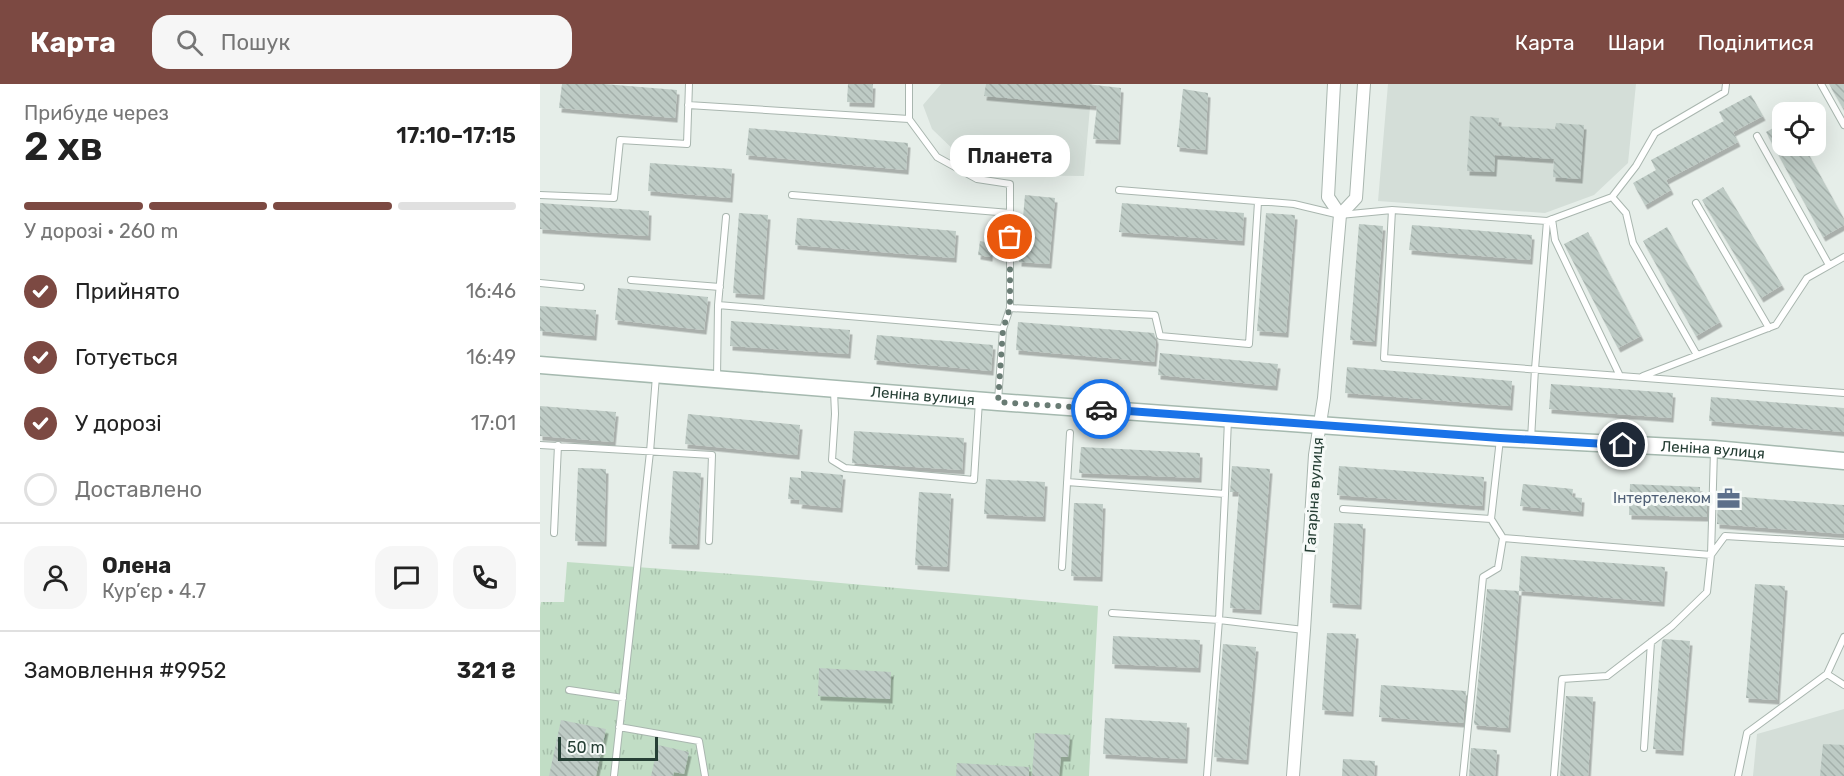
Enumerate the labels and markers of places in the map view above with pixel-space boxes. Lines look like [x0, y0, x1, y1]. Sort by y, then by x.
callout: Планета [950, 135, 1070, 177]
pin [984, 211, 1035, 262]
pin [1597, 419, 1648, 470]
office icon: Інтертелеком [1716, 485, 1742, 511]
place label: Інтертелеком [1613, 489, 1711, 507]

